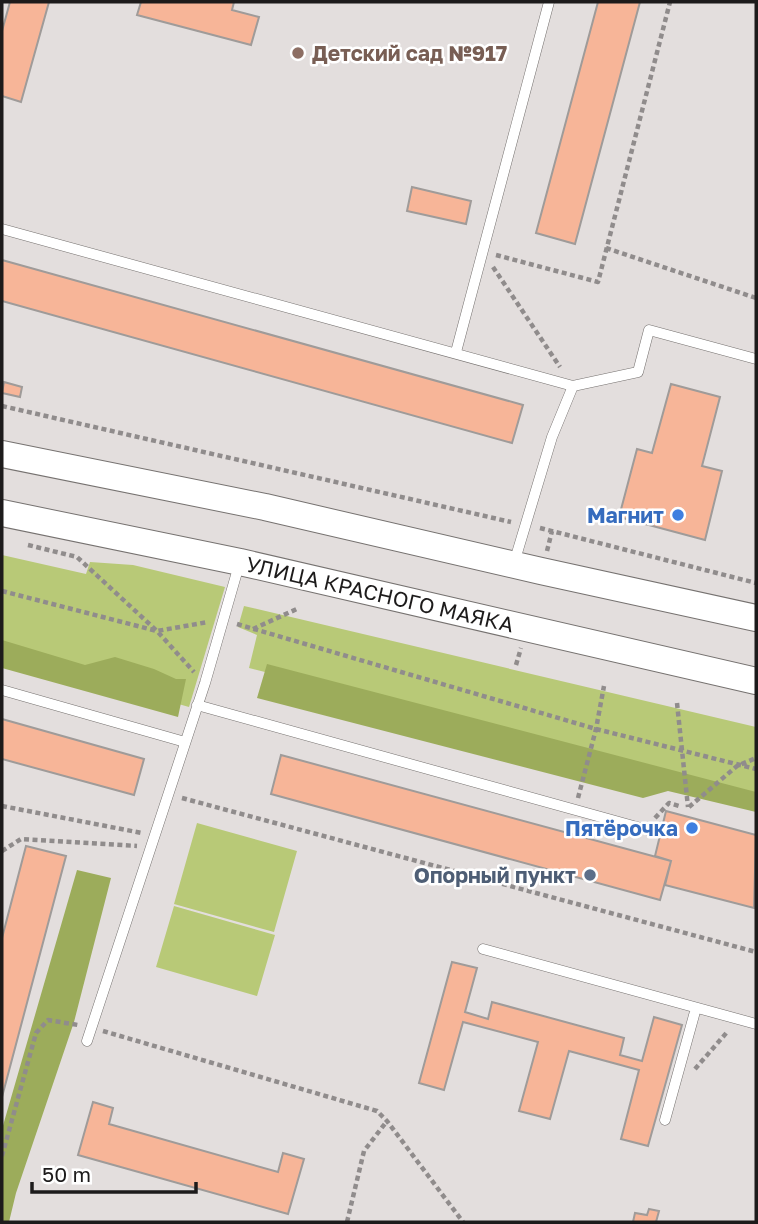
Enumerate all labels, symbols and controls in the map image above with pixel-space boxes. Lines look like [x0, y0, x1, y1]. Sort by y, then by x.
place label: Детский сад №917 [312, 40, 507, 66]
marker: Детский сад №917 [290, 45, 306, 61]
place label: Магнит [587, 502, 664, 528]
marker: Магнит [670, 507, 686, 523]
street label: УЛИЦА КРАСНОГО МАЯКА [244, 551, 516, 637]
place label: Пятёрочка [565, 815, 678, 841]
marker: Пятёрочка [684, 820, 700, 836]
place label: Опорный пункт [414, 862, 576, 888]
marker: Опорный пункт [582, 867, 598, 883]
scale bar [32, 1150, 196, 1194]
text: 50 m [42, 1161, 91, 1187]

